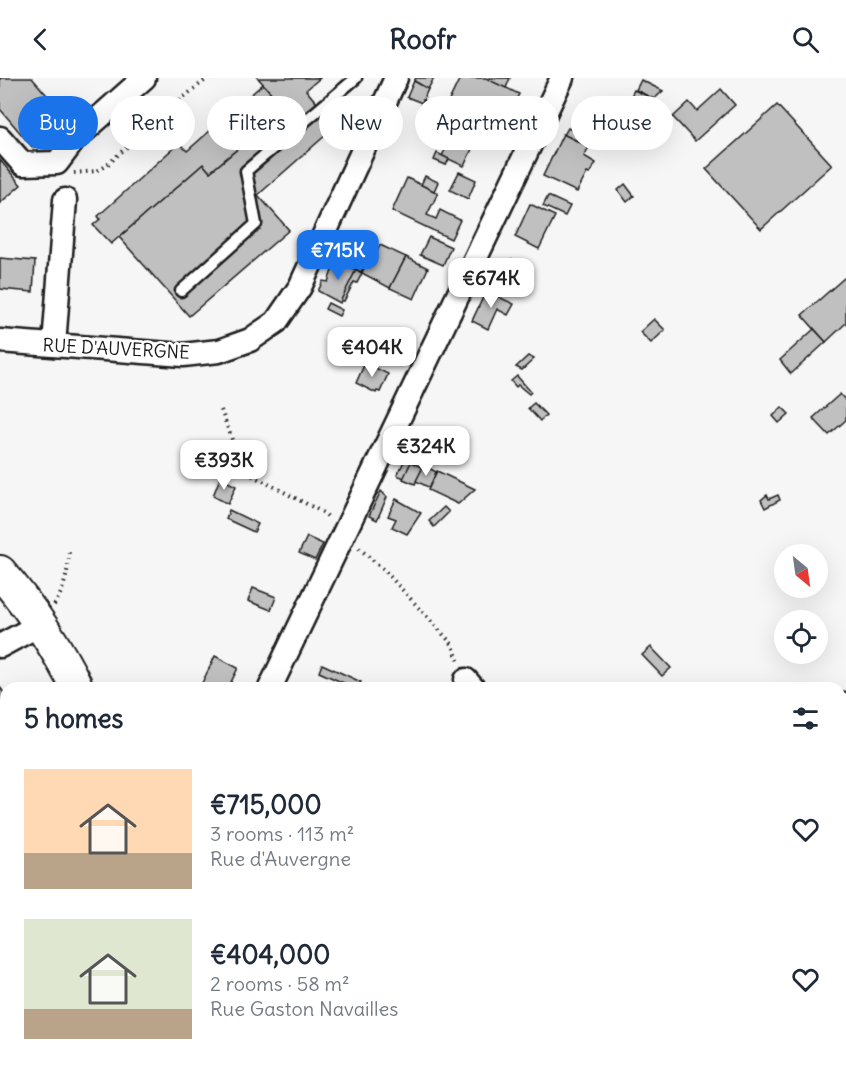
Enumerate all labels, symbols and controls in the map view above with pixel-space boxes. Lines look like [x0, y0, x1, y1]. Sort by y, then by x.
text: Roofr [390, 22, 457, 56]
icon: back [24, 23, 57, 56]
icon: search [789, 23, 822, 56]
chip: Buy [18, 96, 98, 150]
chip: Rent [110, 96, 195, 150]
chip: Filters [207, 96, 307, 150]
chip: New [319, 96, 403, 150]
chip: Apartment [415, 96, 559, 150]
chip: House [571, 96, 673, 150]
pin: €715K [296, 230, 380, 281]
text: €715K [311, 237, 365, 262]
pin: €674K [449, 258, 533, 309]
text: €674K [462, 265, 520, 290]
pin: €404K [330, 327, 414, 378]
street label: RUE D'AUVERGNE [42, 333, 190, 364]
text: €404K [341, 334, 403, 359]
pin: €324K [384, 426, 468, 477]
text: €324K [397, 433, 455, 458]
pin: €393K [182, 440, 266, 491]
text: €393K [194, 447, 254, 472]
north arrow [774, 544, 828, 598]
map controls [774, 544, 828, 664]
button: locate [774, 610, 828, 664]
text: 5 homes [24, 702, 123, 735]
icon: filters [789, 702, 822, 735]
text: €715,000 [210, 788, 322, 821]
icon: home [72, 793, 144, 865]
icon: heart [789, 813, 822, 846]
text: 3 rooms · 113 m² [210, 821, 354, 846]
text: Rue d'Auvergne [210, 846, 351, 871]
text: €404,000 [210, 938, 330, 971]
icon: home [72, 943, 144, 1015]
icon: heart [789, 963, 822, 996]
text: 2 rooms · 58 m² [210, 971, 350, 996]
text: Rue Gaston Navailles [210, 996, 398, 1021]

